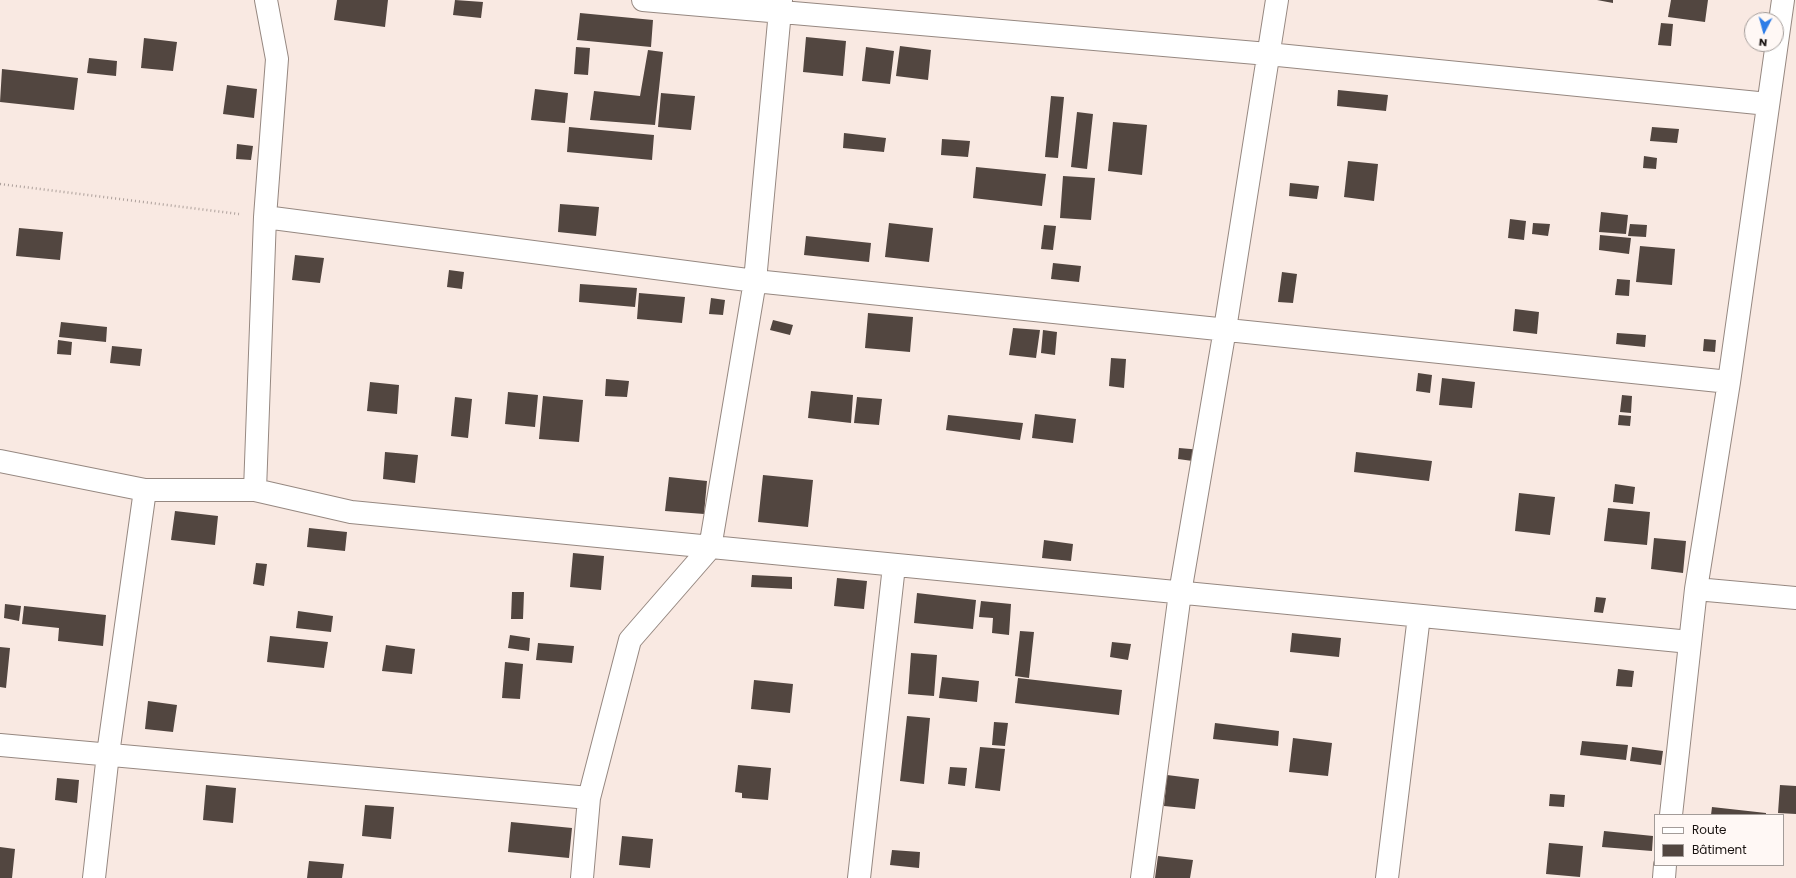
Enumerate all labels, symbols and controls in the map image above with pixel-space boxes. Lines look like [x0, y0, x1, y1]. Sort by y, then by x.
north arrow [1744, 12, 1784, 52]
text: N [1758, 35, 1768, 51]
legend [1654, 814, 1784, 866]
text: Route [1692, 821, 1726, 838]
text: Bâtiment [1692, 841, 1747, 858]

